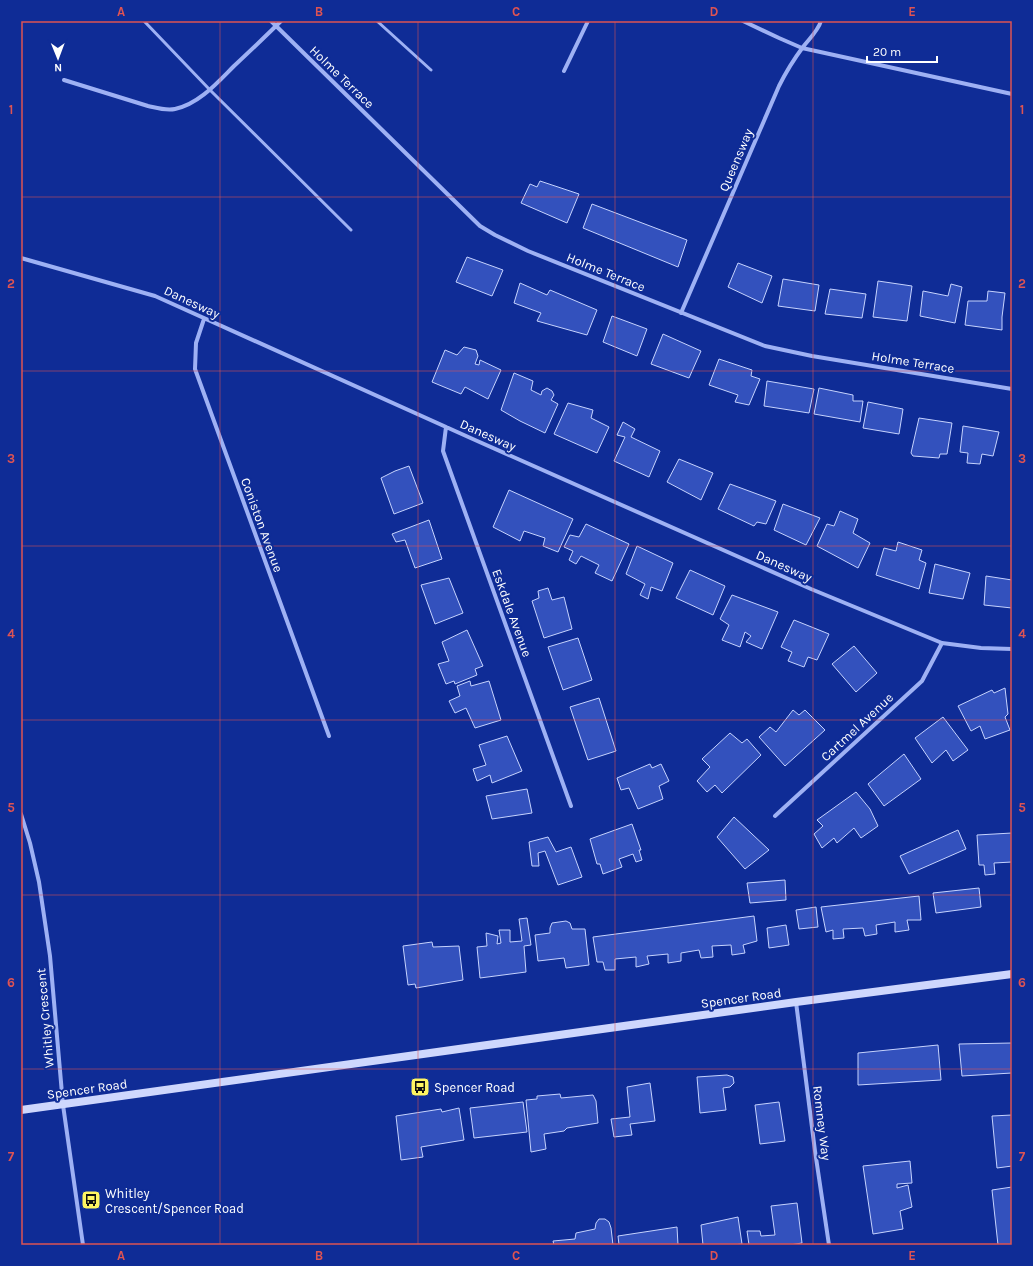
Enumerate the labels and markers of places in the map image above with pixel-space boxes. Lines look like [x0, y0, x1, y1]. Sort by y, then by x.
bus stop icon: Spencer Road [409, 1076, 431, 1098]
place label: Spencer Road [434, 1080, 515, 1095]
place label: Whitley Crescent/Spencer Road [105, 1186, 244, 1216]
bus stop icon: Whitley Crescent/Spencer Road [80, 1189, 102, 1211]

